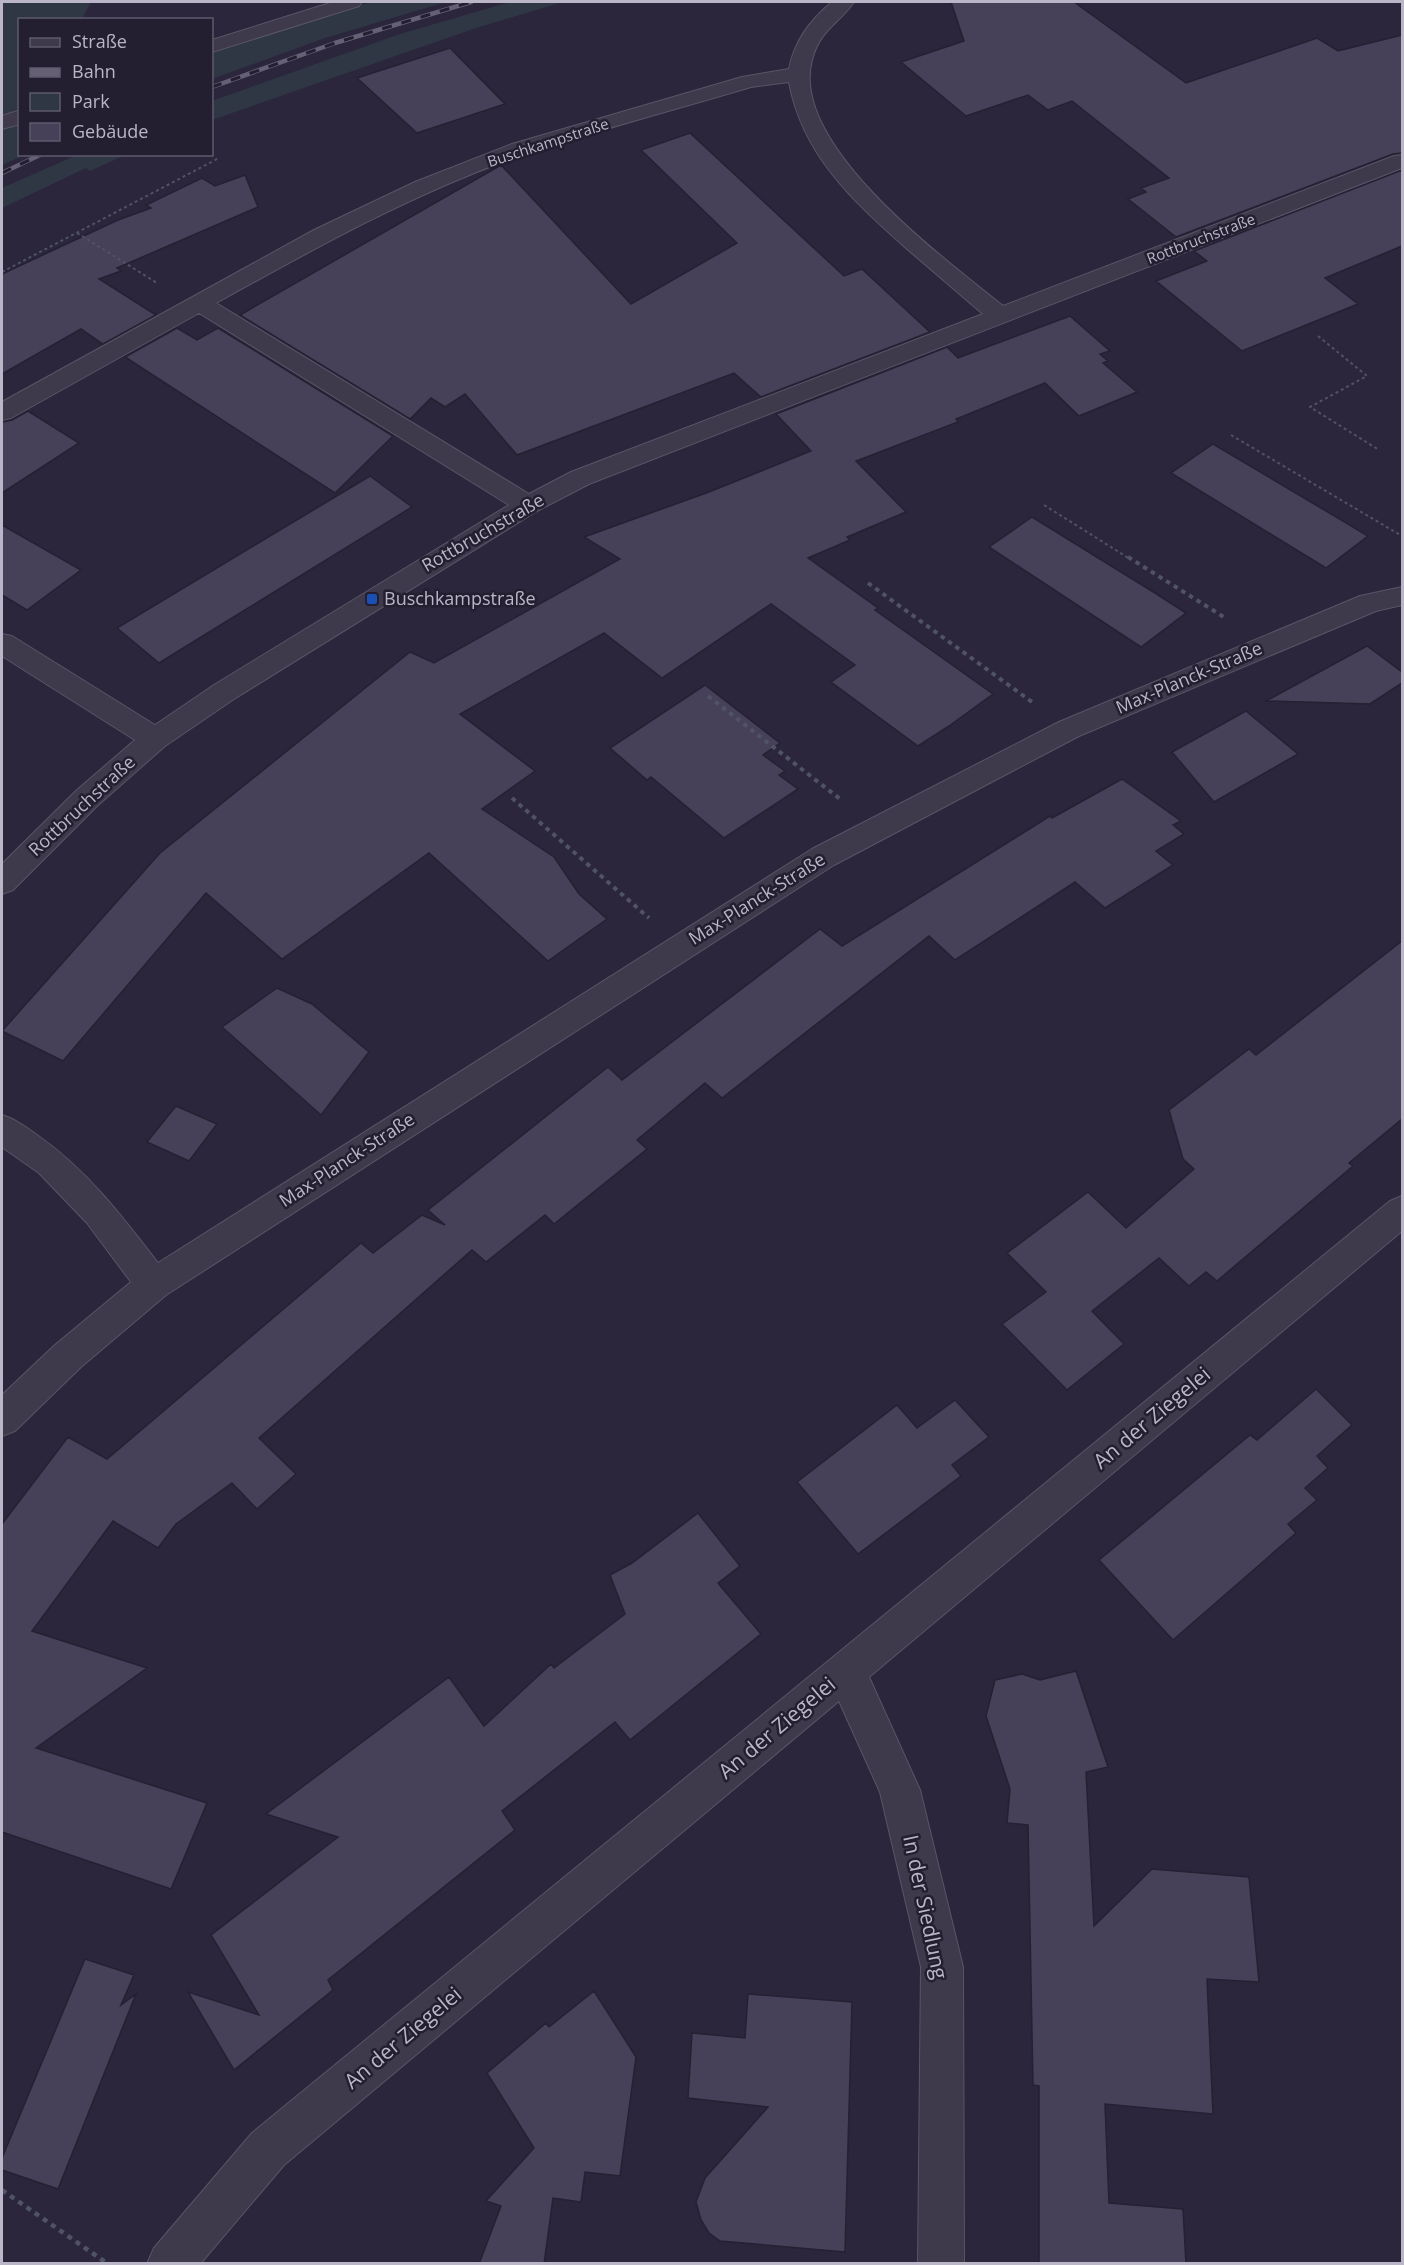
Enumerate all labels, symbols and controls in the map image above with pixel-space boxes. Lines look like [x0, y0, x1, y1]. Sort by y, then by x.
legend [18, 18, 213, 156]
text: Straße [72, 29, 127, 53]
text: Bahn [72, 59, 116, 83]
text: Park [72, 89, 110, 113]
street label: Buschkampstraße [484, 113, 611, 171]
text: Gebäude [72, 119, 148, 143]
street label: Rottbruchstraße [1144, 208, 1258, 268]
street label: Rottbruchstraße [417, 487, 548, 577]
place label: Buschkampstraße [384, 586, 536, 610]
marker: Buschkampstraße [365, 592, 379, 606]
street label: Max-Planck-Straße [1112, 635, 1265, 719]
street label: Rottbruchstraße [23, 750, 140, 861]
street label: Max-Planck-Straße [684, 846, 829, 950]
street label: Max-Planck-Straße [274, 1106, 419, 1212]
street label: An der Ziegelei [1087, 1360, 1216, 1475]
street label: An der Ziegelei [712, 1670, 841, 1785]
street label: In der Siedlung [897, 1832, 955, 1981]
street label: An der Ziegelei [338, 1980, 467, 2095]

